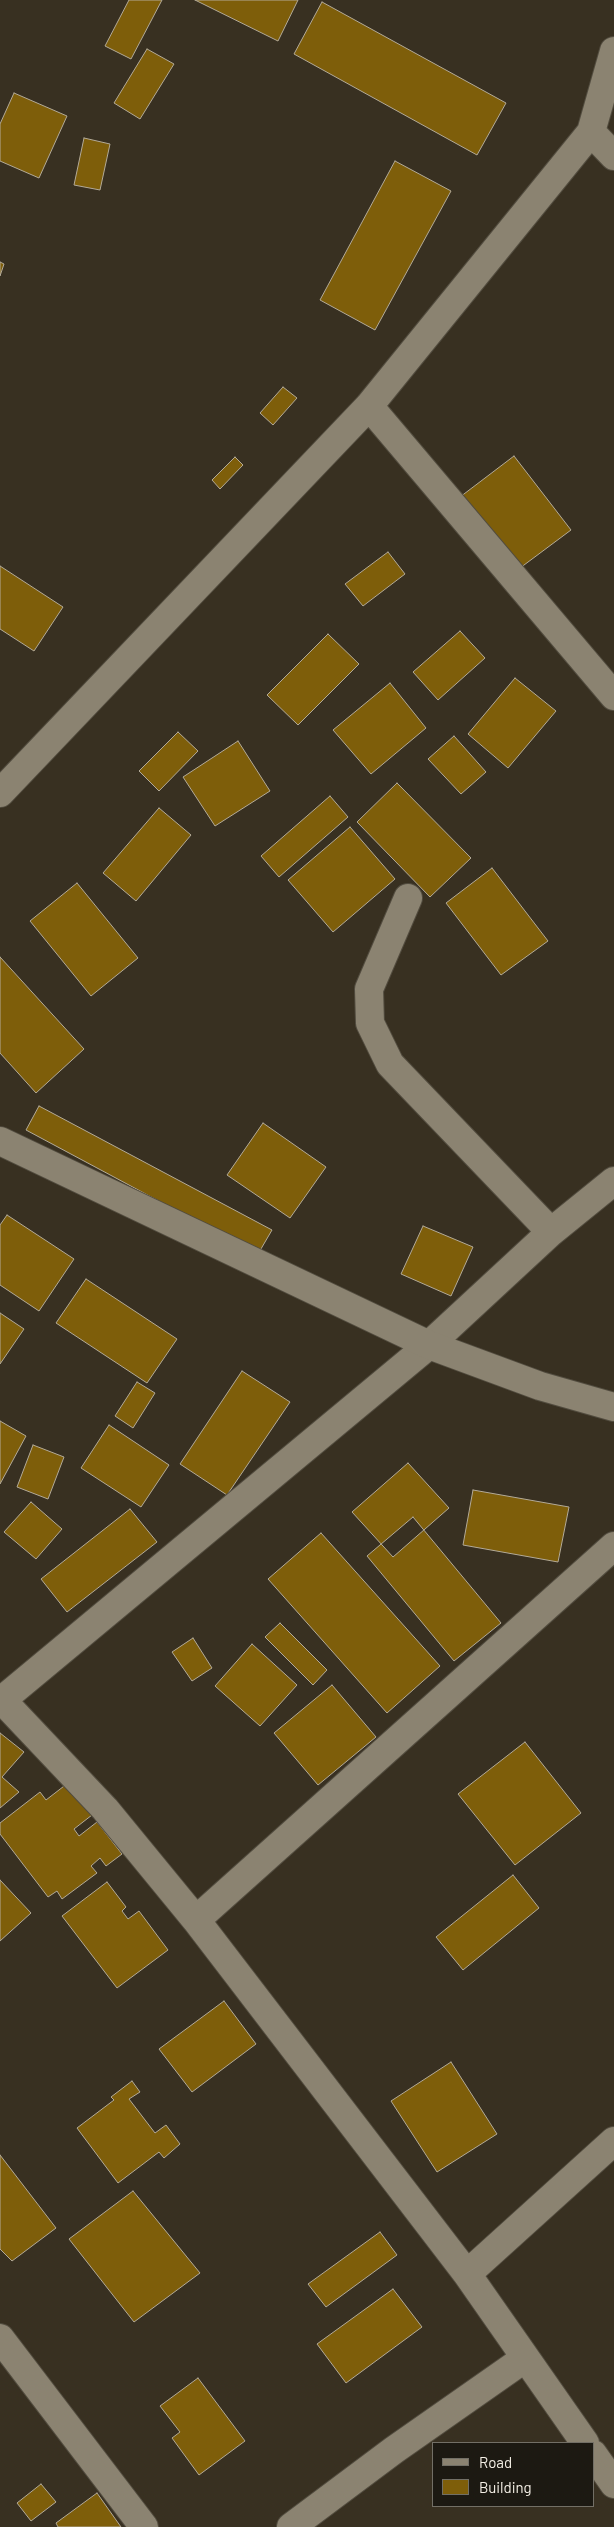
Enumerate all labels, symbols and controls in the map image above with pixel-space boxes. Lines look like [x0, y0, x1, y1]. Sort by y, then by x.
legend [432, 2442, 594, 2507]
text: Road [479, 2453, 512, 2471]
text: Building [479, 2478, 532, 2496]

